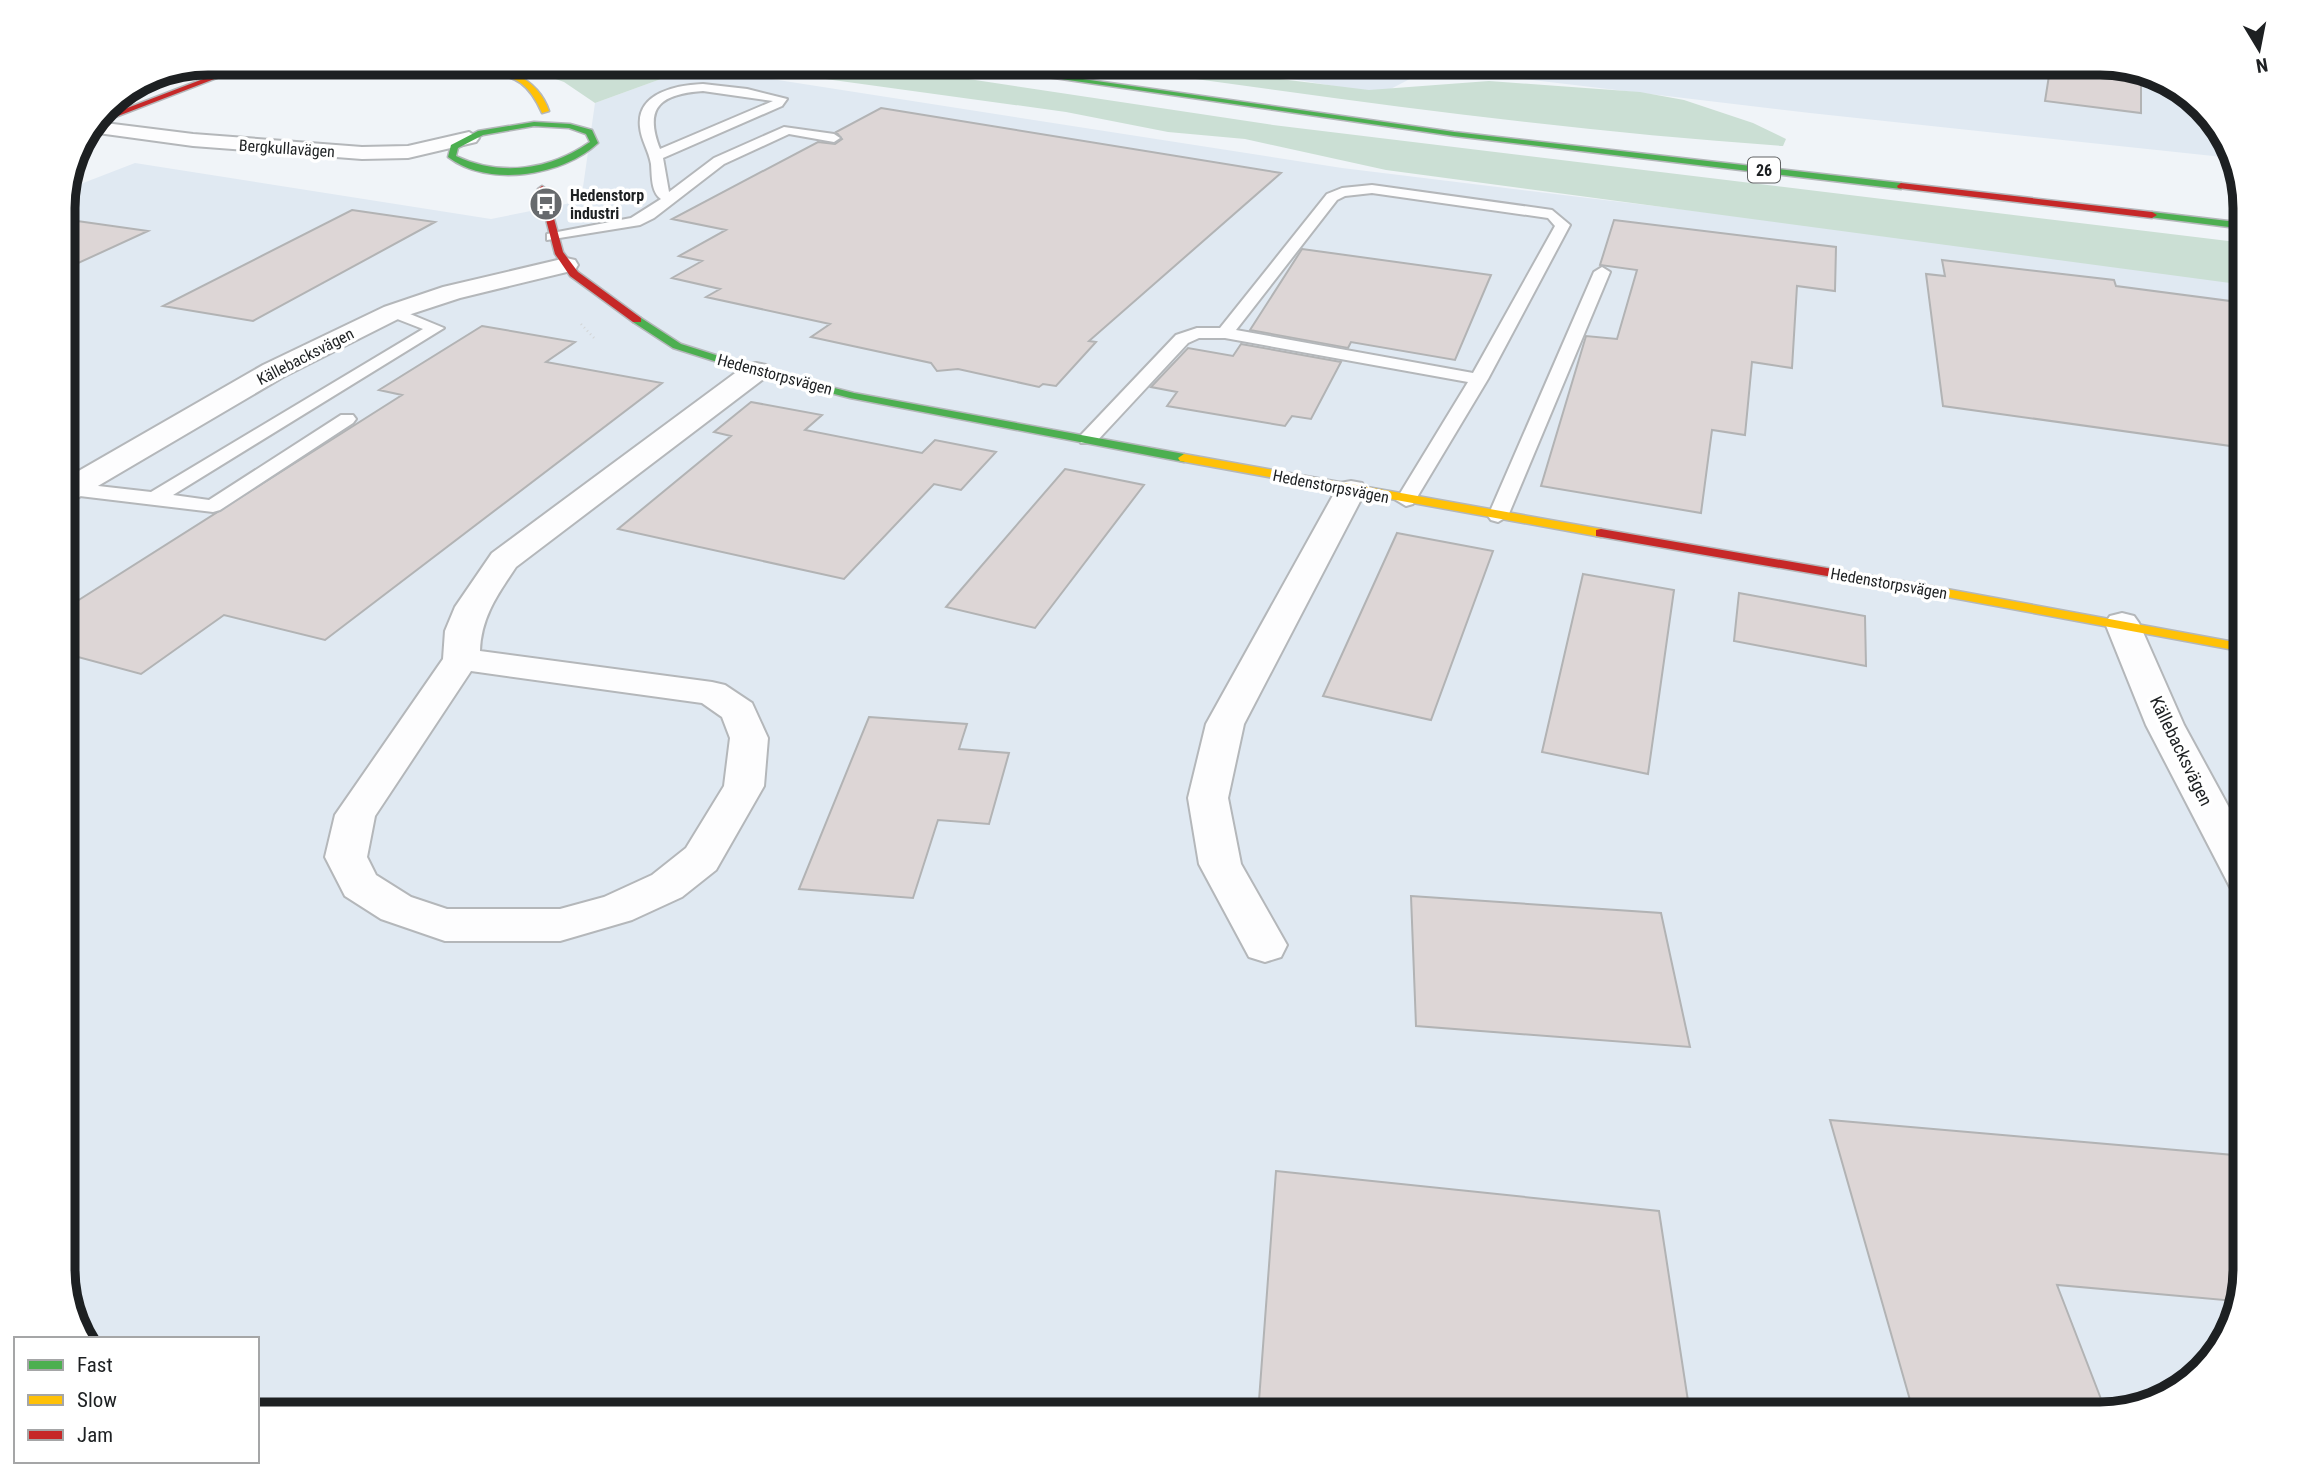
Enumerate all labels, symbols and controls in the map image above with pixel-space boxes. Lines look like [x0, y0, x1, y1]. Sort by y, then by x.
north arrow [2224, 14, 2294, 84]
text: N [2254, 53, 2270, 78]
street label: Bergkullavägen [238, 136, 336, 161]
road number: 26 [1748, 158, 1780, 182]
bus stop icon: Hedenstorp industri [527, 185, 565, 223]
place label: Hedenstorp industri [570, 186, 644, 223]
street label: Källebacksvägen [254, 324, 357, 389]
street label: Hedenstorpsvägen [715, 350, 834, 399]
street label: Hedenstorpsvägen [1271, 466, 1391, 507]
street label: Hedenstorpsvägen [1829, 564, 1949, 603]
street label: Källebacksvägen [2146, 692, 2217, 809]
legend [14, 1337, 259, 1463]
text: Fast [77, 1353, 113, 1377]
text: Slow [77, 1388, 117, 1412]
text: Jam [77, 1423, 113, 1447]

